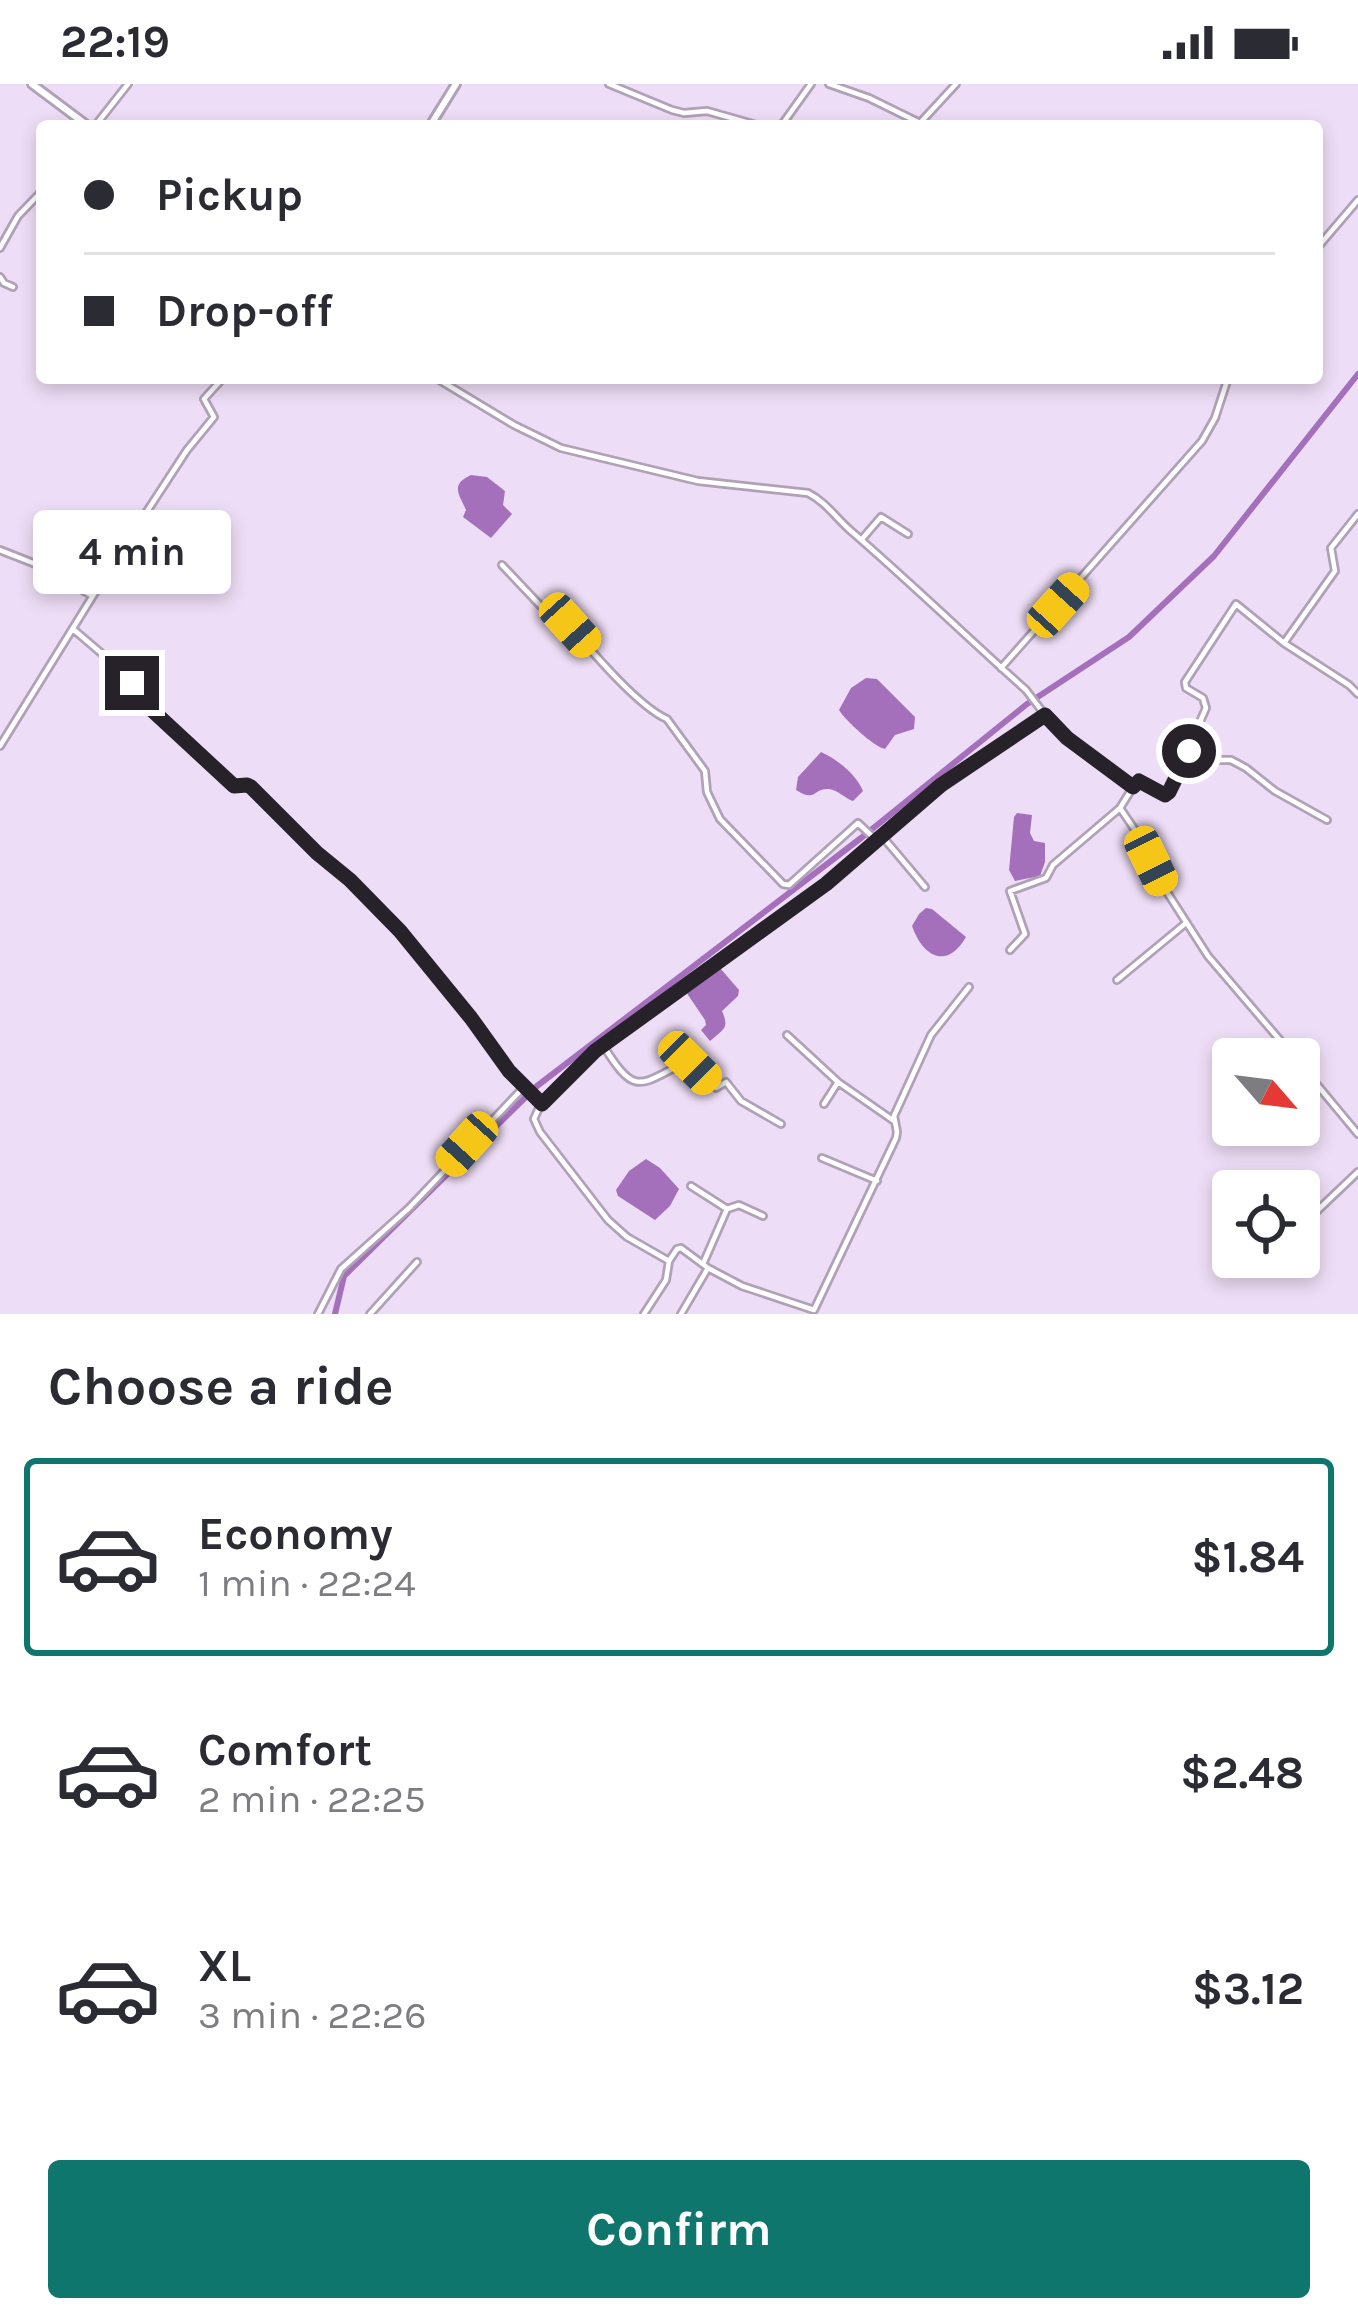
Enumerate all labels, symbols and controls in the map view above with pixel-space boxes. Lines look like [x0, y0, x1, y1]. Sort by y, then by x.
text: 22:19 [60, 16, 170, 68]
text: Pickup [156, 169, 303, 221]
text: Drop-off [156, 285, 333, 337]
callout: 4 min [33, 509, 231, 593]
text: 4 min [78, 529, 186, 575]
car [1021, 566, 1095, 644]
car [533, 586, 607, 664]
route end [105, 656, 159, 710]
route start [1162, 724, 1216, 778]
car [1119, 821, 1183, 901]
car [652, 1025, 728, 1101]
north arrow [1212, 1038, 1320, 1146]
map controls [1212, 1038, 1320, 1278]
car [430, 1105, 504, 1183]
button: locate [1212, 1170, 1320, 1278]
text: Choose a ride [48, 1354, 394, 1418]
icon: car [54, 1503, 162, 1611]
text: Economy [198, 1508, 393, 1560]
text: $1.84 [1191, 1531, 1304, 1583]
text: 1 min · 22:24 [198, 1560, 416, 1606]
icon: car [54, 1719, 162, 1827]
text: Comfort [198, 1724, 372, 1776]
text: $2.48 [1180, 1747, 1304, 1799]
text: 2 min · 22:25 [198, 1776, 426, 1822]
icon: car [54, 1935, 162, 2043]
text: XL [198, 1940, 251, 1992]
text: $3.12 [1192, 1963, 1304, 2015]
text: 3 min · 22:26 [198, 1992, 427, 2038]
button: Confirm [48, 2160, 1310, 2298]

